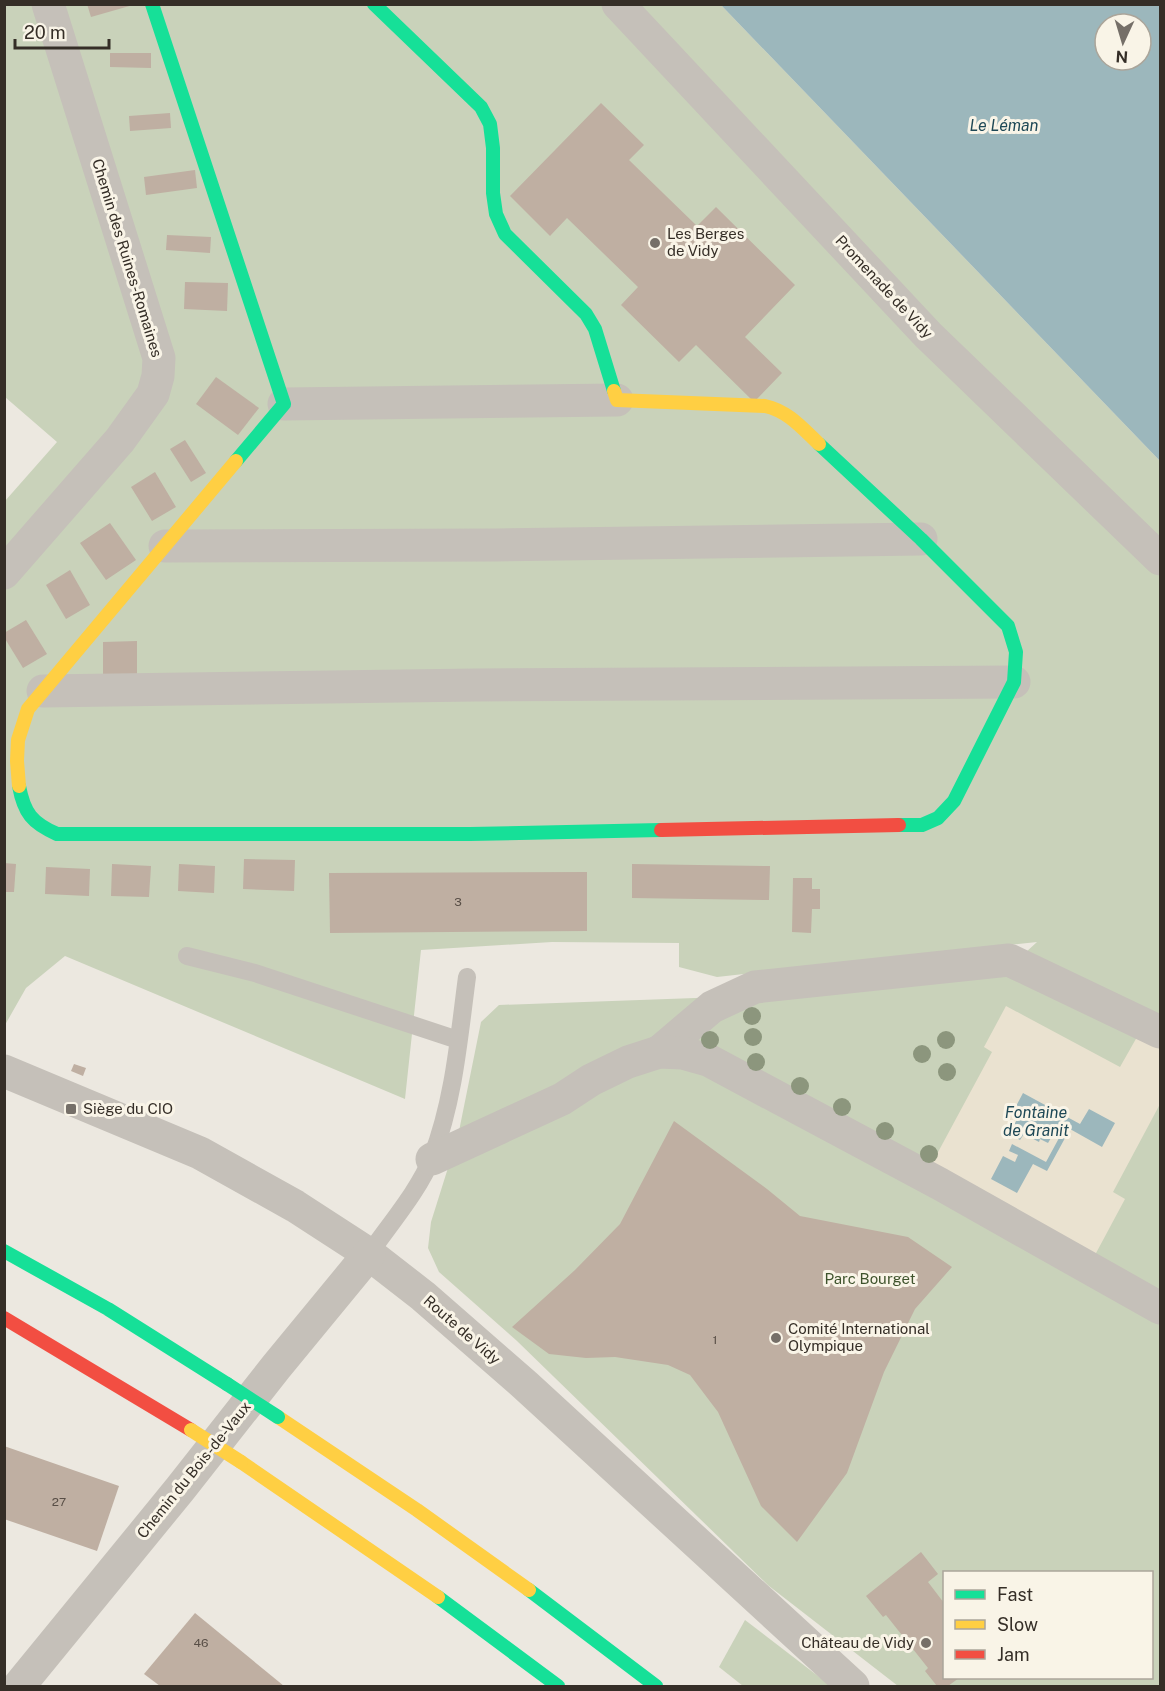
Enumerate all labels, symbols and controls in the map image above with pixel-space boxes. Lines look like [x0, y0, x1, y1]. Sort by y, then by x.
scale bar [15, 12, 110, 50]
north arrow [1093, 12, 1153, 72]
text: 20 m [24, 22, 66, 43]
text: N [1115, 47, 1129, 66]
water label: Le Léman [969, 116, 1039, 135]
street label: Chemin des Ruines-Romaines [89, 157, 166, 359]
place label: Les Berges de Vidy [667, 225, 744, 259]
street label: Promenade de Vidy [832, 232, 936, 342]
marker: Les Berges de Vidy [648, 236, 662, 250]
house number: 3 [454, 895, 462, 909]
place label: Siège du CIO [83, 1100, 173, 1117]
marker: Siège du CIO [64, 1102, 78, 1116]
water label: Fontaine de Granit [1003, 1103, 1069, 1140]
park label: Parc Bourget [824, 1270, 916, 1287]
street label: Route de Vidy [421, 1292, 504, 1368]
place label: Comité International Olympique [788, 1320, 930, 1354]
marker: Comité International Olympique [769, 1331, 783, 1345]
house number: 1 [713, 1333, 717, 1347]
street label: Chemin du Bois-de-Vaux [133, 1398, 254, 1541]
house number: 27 [52, 1495, 66, 1509]
legend [943, 1571, 1153, 1679]
text: Fast [997, 1584, 1033, 1605]
text: Slow [997, 1614, 1038, 1635]
place label: Château de Vidy [801, 1634, 914, 1651]
house number: 46 [193, 1636, 209, 1650]
marker: Château de Vidy [919, 1636, 933, 1650]
text: Jam [997, 1644, 1030, 1665]

